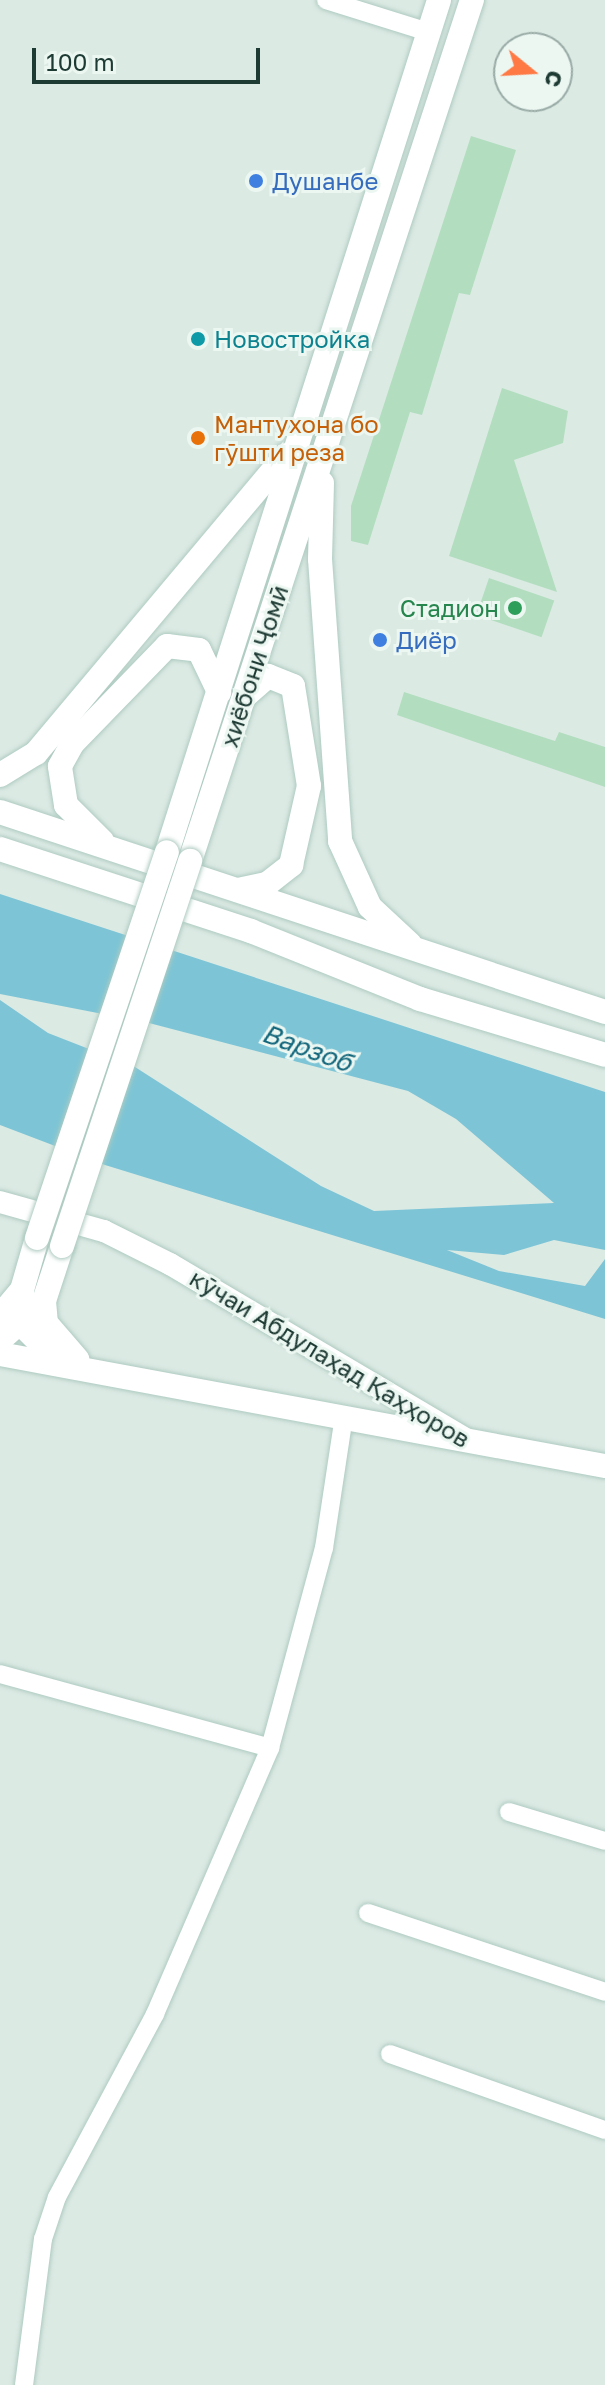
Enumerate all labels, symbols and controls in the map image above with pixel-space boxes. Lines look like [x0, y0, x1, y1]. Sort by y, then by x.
scale bar [36, 32, 264, 82]
north arrow [493, 32, 573, 112]
text: 100 m [46, 47, 115, 76]
text: С [539, 67, 570, 91]
place label: Душанбе [272, 167, 378, 195]
marker: Душанбе [247, 172, 265, 190]
place label: Новостройка [214, 325, 370, 353]
marker: Новостройка [189, 330, 207, 348]
place label: Мантухона бо гӯшти реза [214, 410, 379, 466]
marker: Мантухона бо гӯшти реза [189, 429, 207, 447]
street label: хиёбони Ҷомӣ [214, 581, 294, 751]
place label: Стадион [400, 594, 499, 622]
marker: Стадион [506, 599, 524, 617]
place label: Диёр [396, 626, 457, 654]
marker: Диёр [371, 631, 389, 649]
water label: Варзоб [258, 1017, 356, 1079]
street label: кӯчаи Абдулаҳад Қаҳҳоров [185, 1263, 475, 1453]

